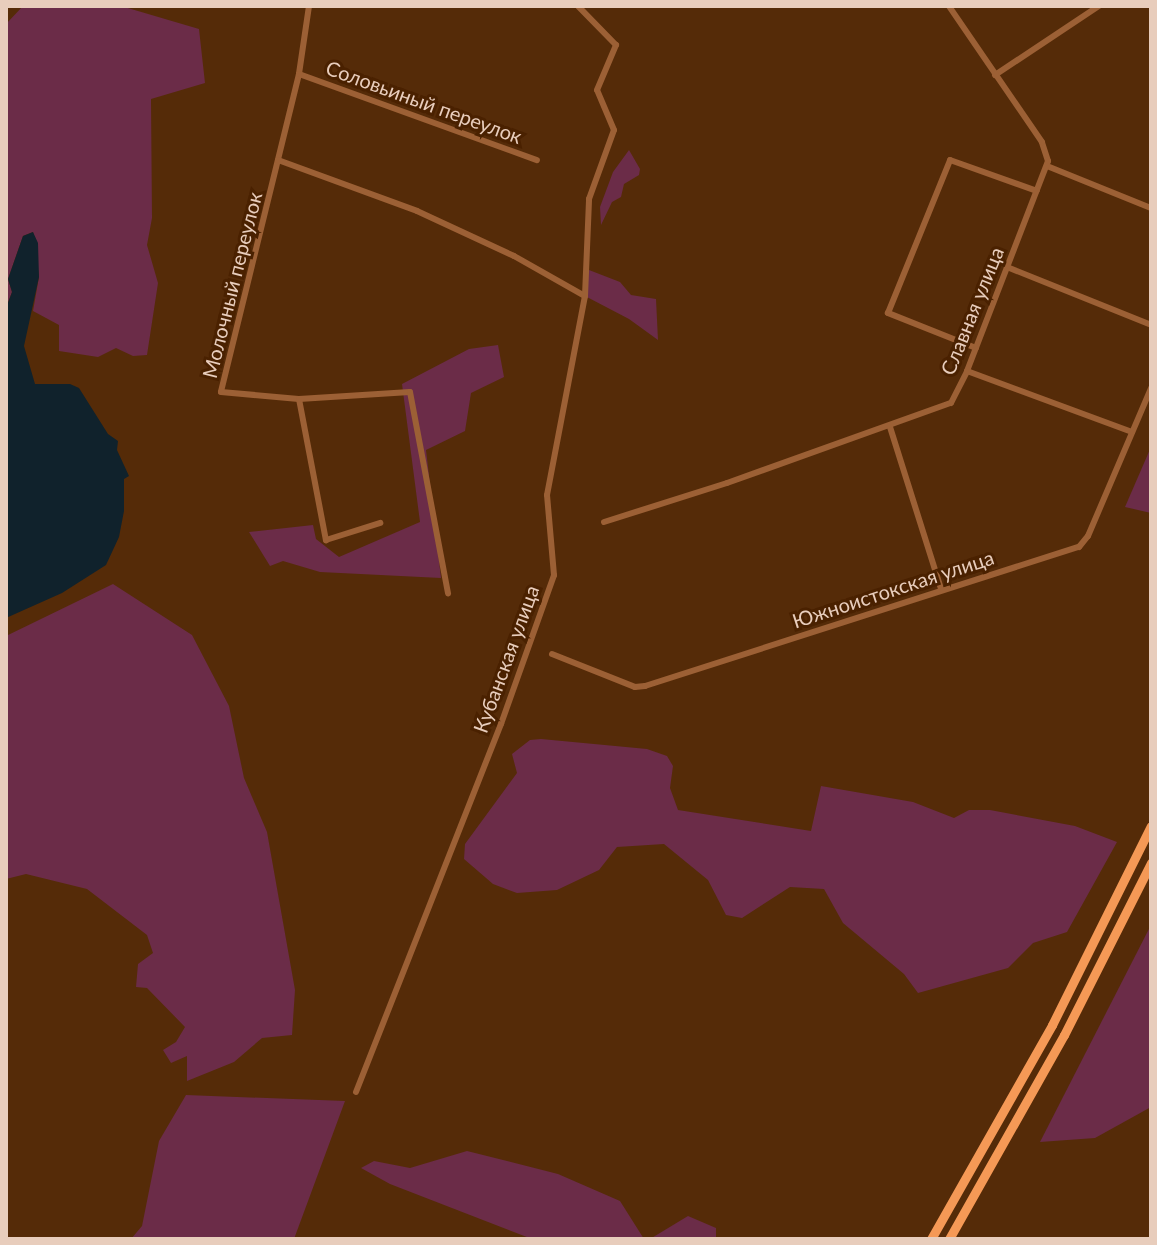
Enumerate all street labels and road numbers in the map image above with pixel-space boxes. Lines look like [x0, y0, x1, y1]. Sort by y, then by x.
street label: Соловьиный переулок [323, 55, 525, 149]
street label: Молочный переулок [197, 189, 267, 381]
street label: Славная улица [935, 244, 1009, 378]
street label: Южноистокская улица [789, 545, 997, 633]
street label: Кубанская улица [468, 582, 544, 736]

